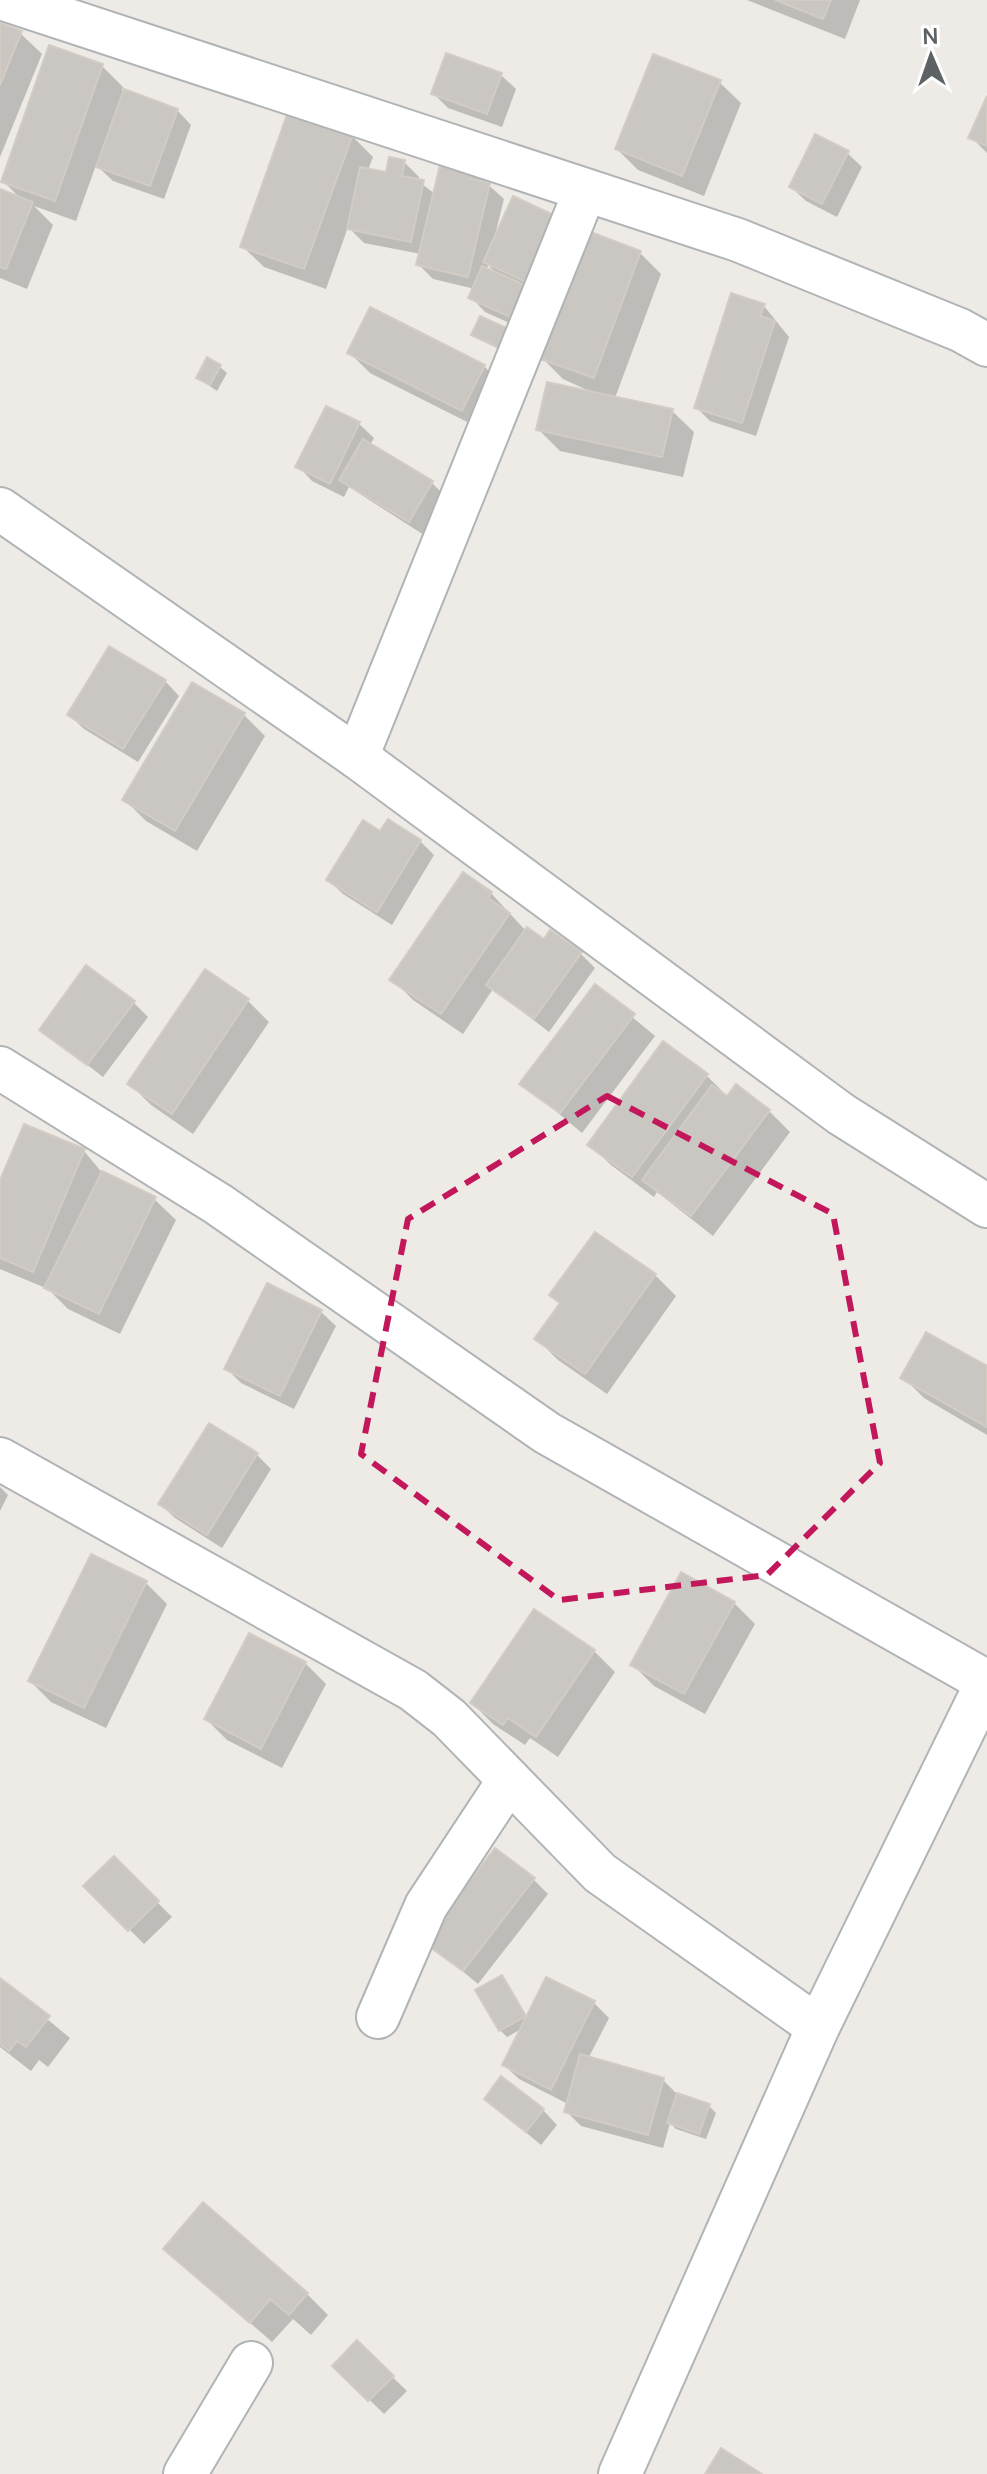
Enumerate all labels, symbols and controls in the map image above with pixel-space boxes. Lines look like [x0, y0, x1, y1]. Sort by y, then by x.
north arrow [891, 16, 971, 96]
text: N [922, 21, 939, 51]

